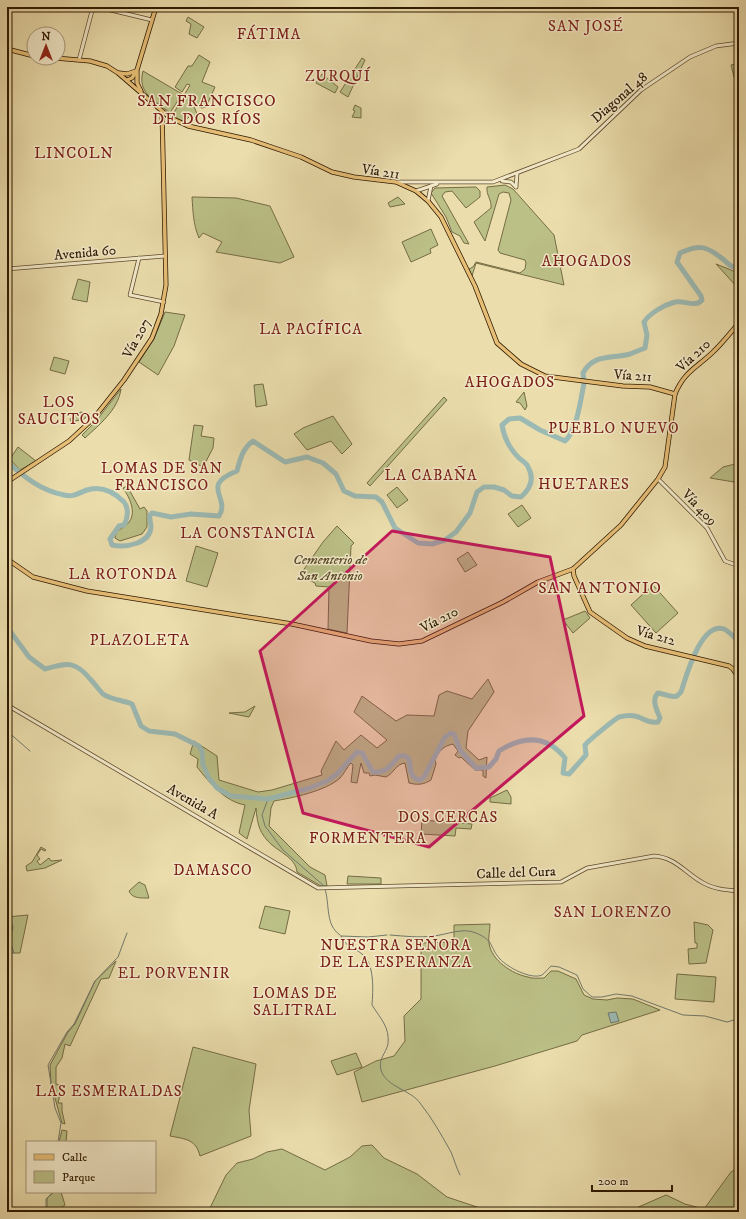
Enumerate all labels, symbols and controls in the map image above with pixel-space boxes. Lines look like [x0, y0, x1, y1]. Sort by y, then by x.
district label: SAN JOSÉ [548, 17, 624, 36]
district label: FÁTIMA [237, 24, 301, 44]
north arrow [26, 26, 66, 66]
text: N [41, 30, 51, 44]
district label: ZURQUÍ [305, 66, 371, 86]
street label: Diagonal 48 [588, 68, 652, 127]
district label: SAN FRANCISCO DE DOS RÍOS [137, 91, 277, 129]
district label: LINCOLN [34, 144, 114, 163]
street label: Vía 211 [360, 160, 401, 184]
street label: Avenida 60 [53, 241, 117, 265]
district label: AHOGADOS [542, 252, 632, 271]
street label: Vía 207 [118, 315, 155, 362]
district label: LA PACÍFICA [259, 319, 363, 339]
street label: Vía 210 [672, 335, 715, 377]
street label: Vía 211 [612, 366, 653, 386]
district label: AHOGADOS [465, 373, 555, 392]
district label: LOS SAUCITOS [18, 393, 100, 429]
district label: PUEBLO NUEVO [548, 419, 680, 438]
district label: LOMAS DE SAN FRANCISCO [101, 459, 223, 495]
district label: LA CABAÑA [385, 465, 477, 485]
district label: HUETARES [538, 475, 630, 494]
street label: Vía 409 [677, 485, 721, 530]
district label: LA CONSTANCIA [180, 524, 316, 543]
park label: Cementerio de San Antonio [293, 551, 368, 585]
district label: LA ROTONDA [68, 565, 178, 584]
district label: SAN ANTONIO [538, 578, 662, 598]
street label: Vía 210 [416, 603, 462, 638]
street label: Vía 212 [633, 622, 678, 650]
district label: PLAZOLETA [90, 631, 190, 650]
street label: Avenida A [164, 780, 222, 824]
district label: DOS CERCAS [398, 808, 498, 827]
district label: FORMENTERA [309, 829, 427, 848]
district label: DAMASCO [173, 861, 253, 880]
street label: Calle del Cura [476, 863, 556, 883]
district label: SAN LORENZO [554, 903, 672, 922]
district label: NUESTRA SEÑORA DE LA ESPERANZA [320, 935, 472, 972]
district label: EL PORVENIR [117, 964, 231, 983]
district label: LOMAS DE SALITRAL [252, 984, 338, 1020]
district label: LAS ESMERALDAS [35, 1082, 183, 1101]
legend [26, 1141, 156, 1193]
text: Calle [62, 1150, 87, 1165]
scale bar [592, 1167, 672, 1193]
text: Parque [62, 1170, 95, 1185]
text: 200 m [598, 1174, 628, 1189]

